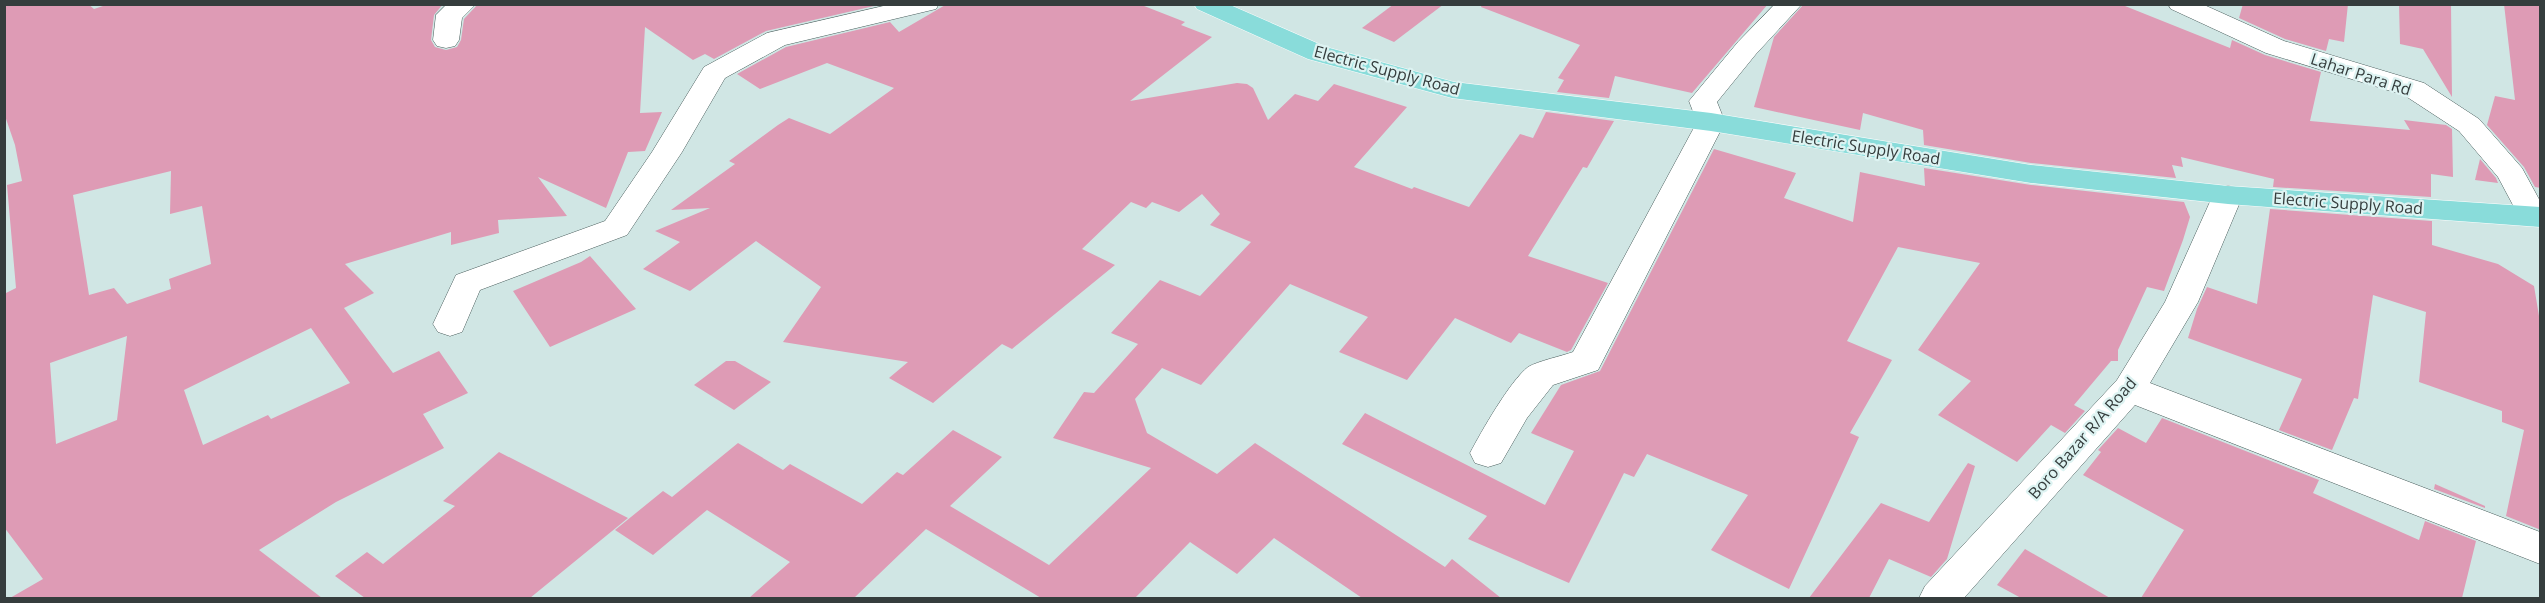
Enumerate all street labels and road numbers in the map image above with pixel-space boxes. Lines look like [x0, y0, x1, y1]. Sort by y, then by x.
street label: Electric Supply Road [1312, 40, 1462, 100]
street label: Lahar Para Rd [2308, 47, 2414, 101]
street label: Electric Supply Road [1790, 124, 1942, 170]
street label: Electric Supply Road [2272, 187, 2424, 219]
street label: Boro Bazar R/A Road [2023, 372, 2141, 504]

